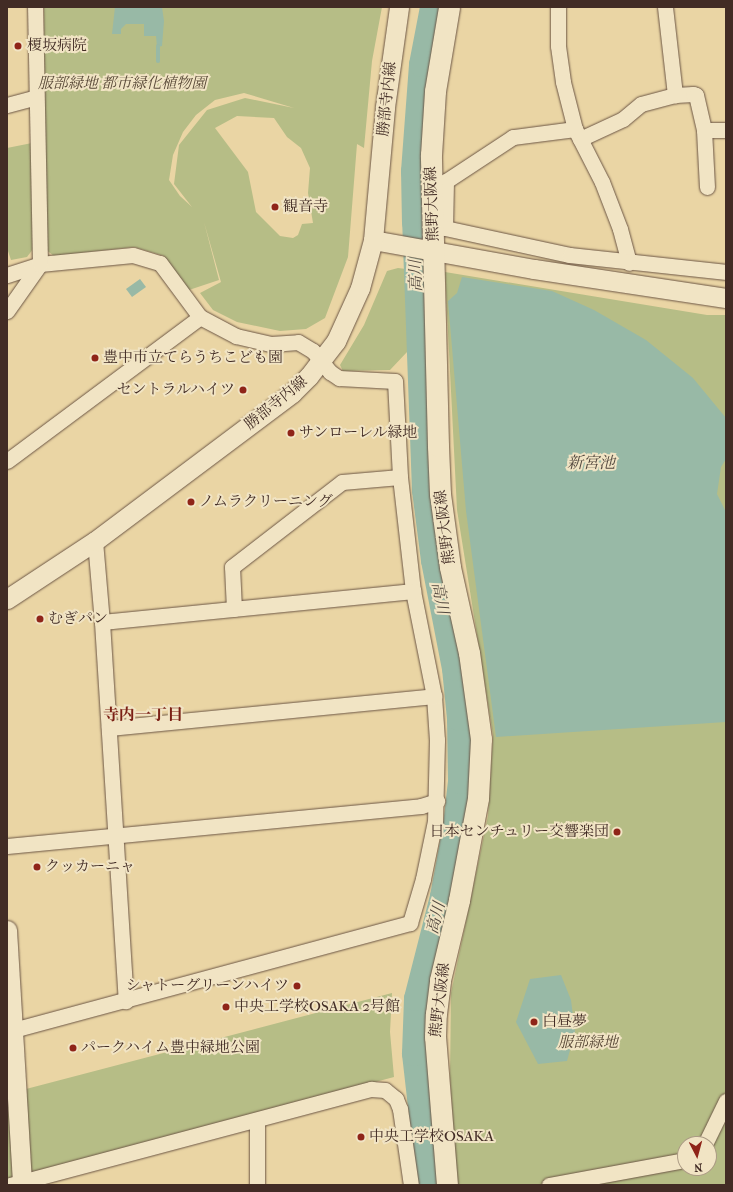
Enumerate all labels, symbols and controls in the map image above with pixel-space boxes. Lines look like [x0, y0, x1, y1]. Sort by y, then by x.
place label: 榎坂病院 [27, 37, 87, 55]
marker: 榎坂病院 [12, 40, 24, 52]
street label: 勝部寺内線 [374, 61, 400, 137]
park label: 服部緑地 都市緑化植物園 [38, 75, 206, 93]
street label: 熊野大阪線 [422, 166, 442, 242]
place label: 観音寺 [283, 198, 328, 216]
marker: 観音寺 [270, 202, 280, 212]
water label: 高川 [406, 260, 426, 292]
place label: 豊中市立てらうちこども園 [103, 349, 283, 367]
marker: 豊中市立てらうちこども園 [90, 353, 100, 363]
street label: 勝部寺内線 [241, 372, 311, 434]
place label: セントラルハイツ [115, 381, 235, 399]
marker: セントラルハイツ [238, 385, 248, 395]
place label: サンローレル緑地 [299, 424, 419, 442]
marker: サンローレル緑地 [286, 428, 296, 438]
water label: 新宮池 [567, 453, 615, 473]
street label: 熊野大阪線 [431, 489, 459, 565]
place label: ノムラクリーニング [199, 493, 334, 511]
marker: ノムラクリーニング [186, 497, 196, 507]
water label: 高川 [428, 580, 452, 616]
place label: むぎパン [48, 610, 108, 628]
marker: むぎパン [35, 614, 45, 624]
district label: 寺内一丁目 [103, 705, 183, 725]
place label: 日本センチュリー交響楽団 [429, 823, 609, 841]
marker: 日本センチュリー交響楽団 [612, 827, 622, 837]
place label: クッカーニャ [45, 858, 135, 876]
marker: クッカーニャ [32, 862, 42, 872]
water label: 高川 [423, 900, 449, 936]
street label: 熊野大阪線 [426, 962, 454, 1038]
place label: シャトーグリーンハイツ [124, 977, 289, 995]
marker: シャトーグリーンハイツ [292, 981, 302, 991]
place label: 中央工学校OSAKA 2号館 [234, 998, 400, 1016]
marker: 中央工学校OSAKA 2号館 [221, 1002, 231, 1012]
place label: 白昼夢 [542, 1013, 587, 1031]
marker: 白昼夢 [529, 1017, 539, 1027]
park label: 服部緑地 [558, 1034, 618, 1052]
place label: パークハイム豊中緑地公園 [81, 1039, 261, 1057]
marker: パークハイム豊中緑地公園 [68, 1043, 78, 1053]
place label: 中央工学校OSAKA [369, 1128, 494, 1146]
marker: 中央工学校OSAKA [356, 1132, 366, 1142]
north arrow [677, 1136, 717, 1176]
text: N [693, 1161, 703, 1174]

